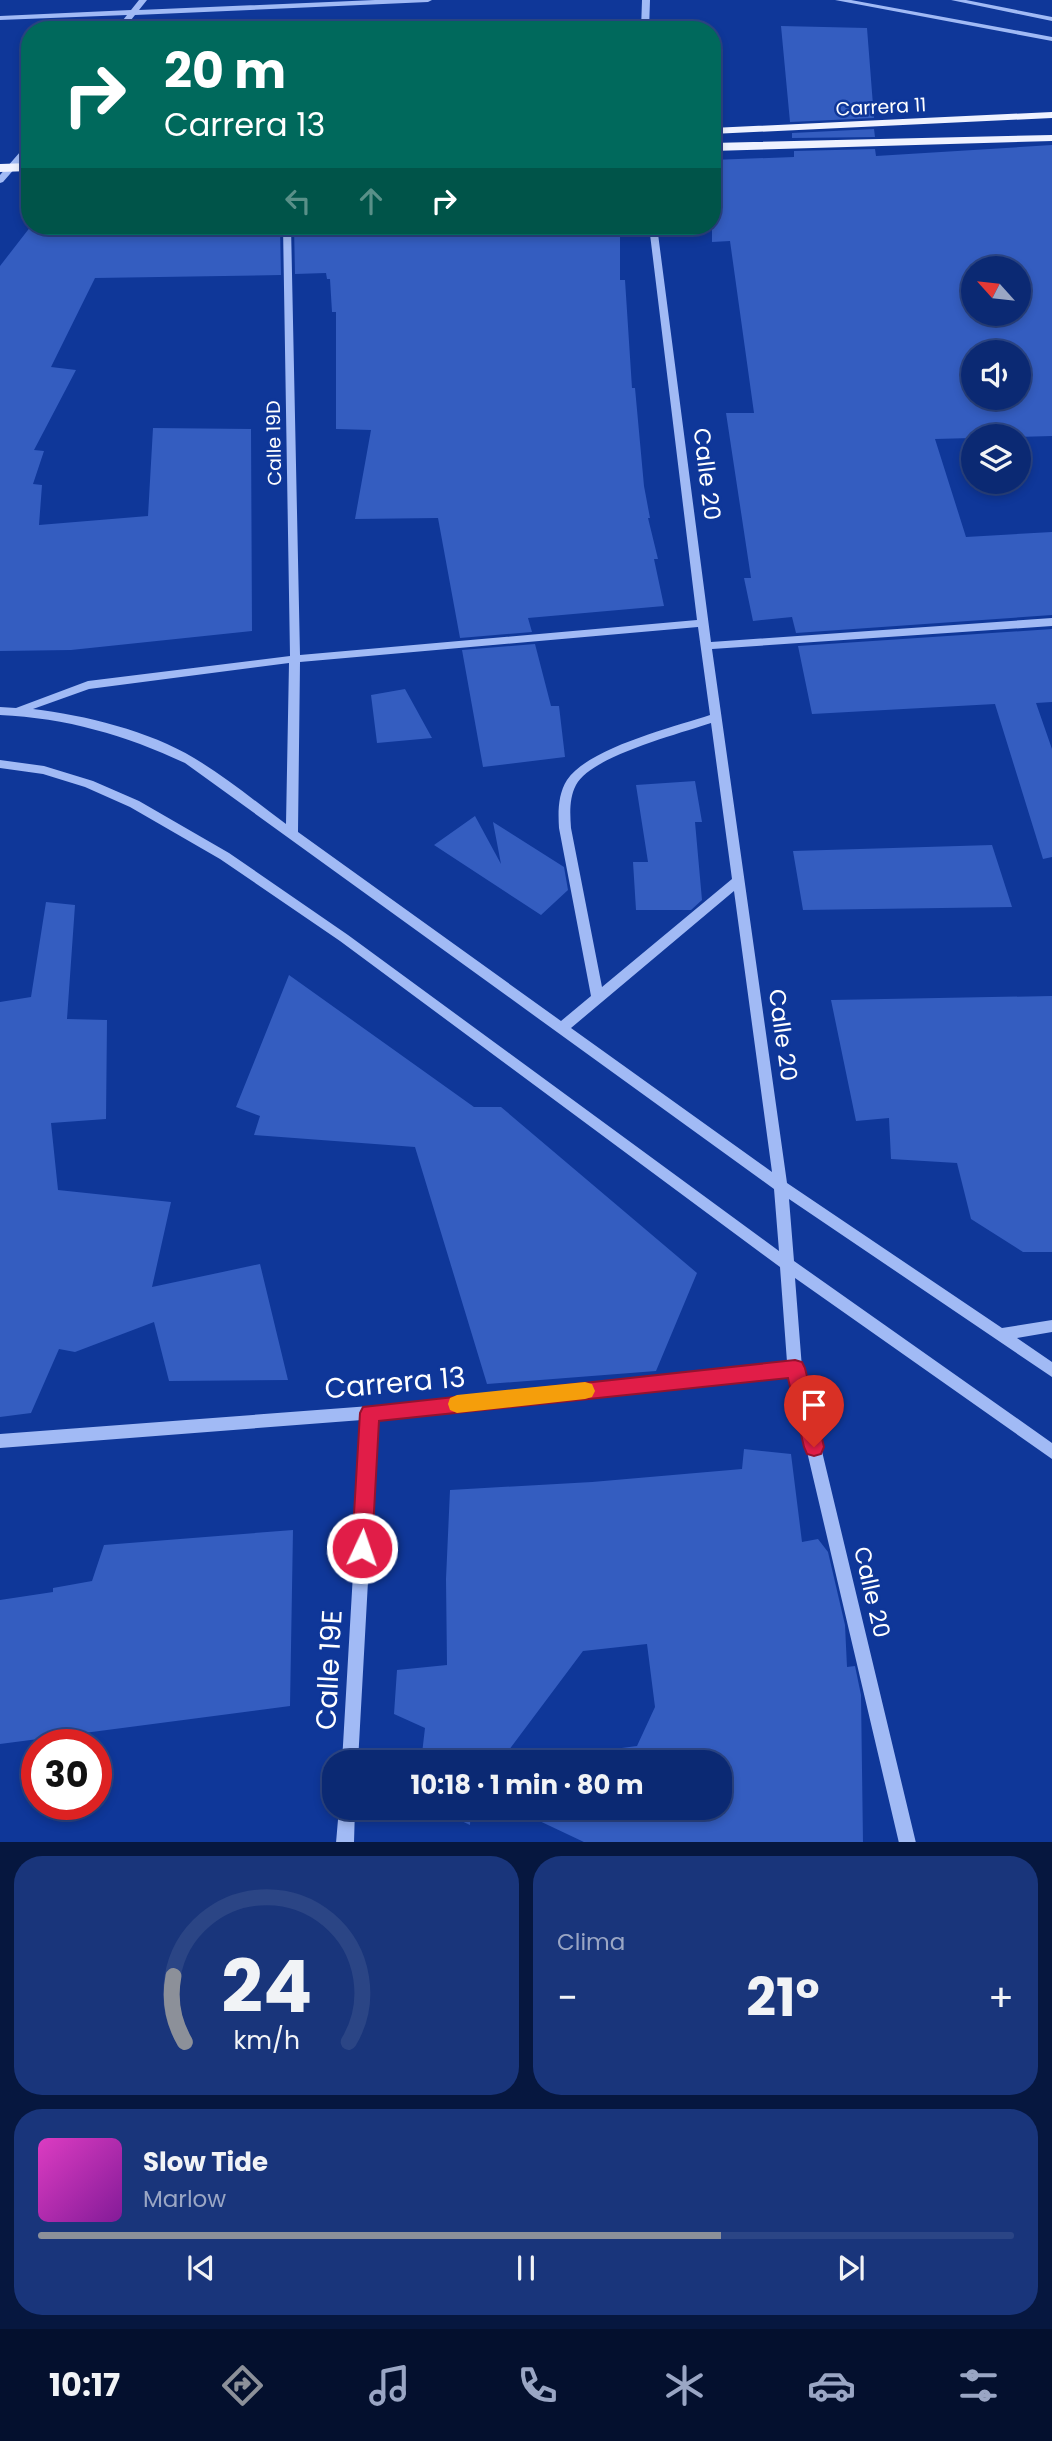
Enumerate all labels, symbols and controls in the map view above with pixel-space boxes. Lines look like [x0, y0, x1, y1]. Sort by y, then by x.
text: 20 m [164, 37, 286, 105]
icon: right [49, 49, 140, 140]
street label: Carrera 11 [835, 91, 927, 123]
text: Carrera 13 [164, 102, 325, 147]
icon: left [279, 182, 317, 220]
icon: ahead [352, 182, 390, 220]
icon: right [425, 182, 463, 220]
north arrow [961, 256, 1031, 326]
map controls [961, 256, 1031, 494]
button: sound [961, 340, 1031, 410]
street label: Calle 19D [260, 400, 288, 486]
button: layers [961, 424, 1031, 494]
street label: Calle 20 [685, 426, 729, 522]
street label: Calle 20 [761, 987, 805, 1083]
street label: Carrera 13 [323, 1357, 467, 1409]
pin [784, 1375, 844, 1447]
icon: arrive [795, 1386, 833, 1424]
position arrow [325, 1511, 399, 1585]
street label: Calle 20 [846, 1543, 898, 1641]
street label: Calle 19E [306, 1609, 352, 1731]
speed limit sign: 30 [21, 1729, 112, 1820]
text: 10:18 · 1 min · 80 m [410, 1767, 644, 1803]
text: Clima [557, 1926, 625, 1958]
text: 24 [221, 1936, 312, 2037]
text: 21° [746, 1961, 820, 2034]
text: − [557, 1971, 578, 2024]
text: + [988, 1971, 1014, 2024]
text: km/h [233, 2022, 300, 2057]
text: Slow Tide [143, 2144, 268, 2180]
text: Marlow [143, 2183, 226, 2215]
icon: previous [182, 2249, 220, 2287]
icon: pause [507, 2249, 545, 2287]
icon: next [832, 2249, 870, 2287]
icon: directions [218, 2361, 267, 2410]
icon: music [365, 2361, 414, 2410]
icon: phone [513, 2361, 562, 2410]
icon: climate [660, 2361, 709, 2410]
icon: car [807, 2361, 856, 2410]
icon: filters [954, 2361, 1003, 2410]
text: 10:17 [49, 2362, 120, 2407]

